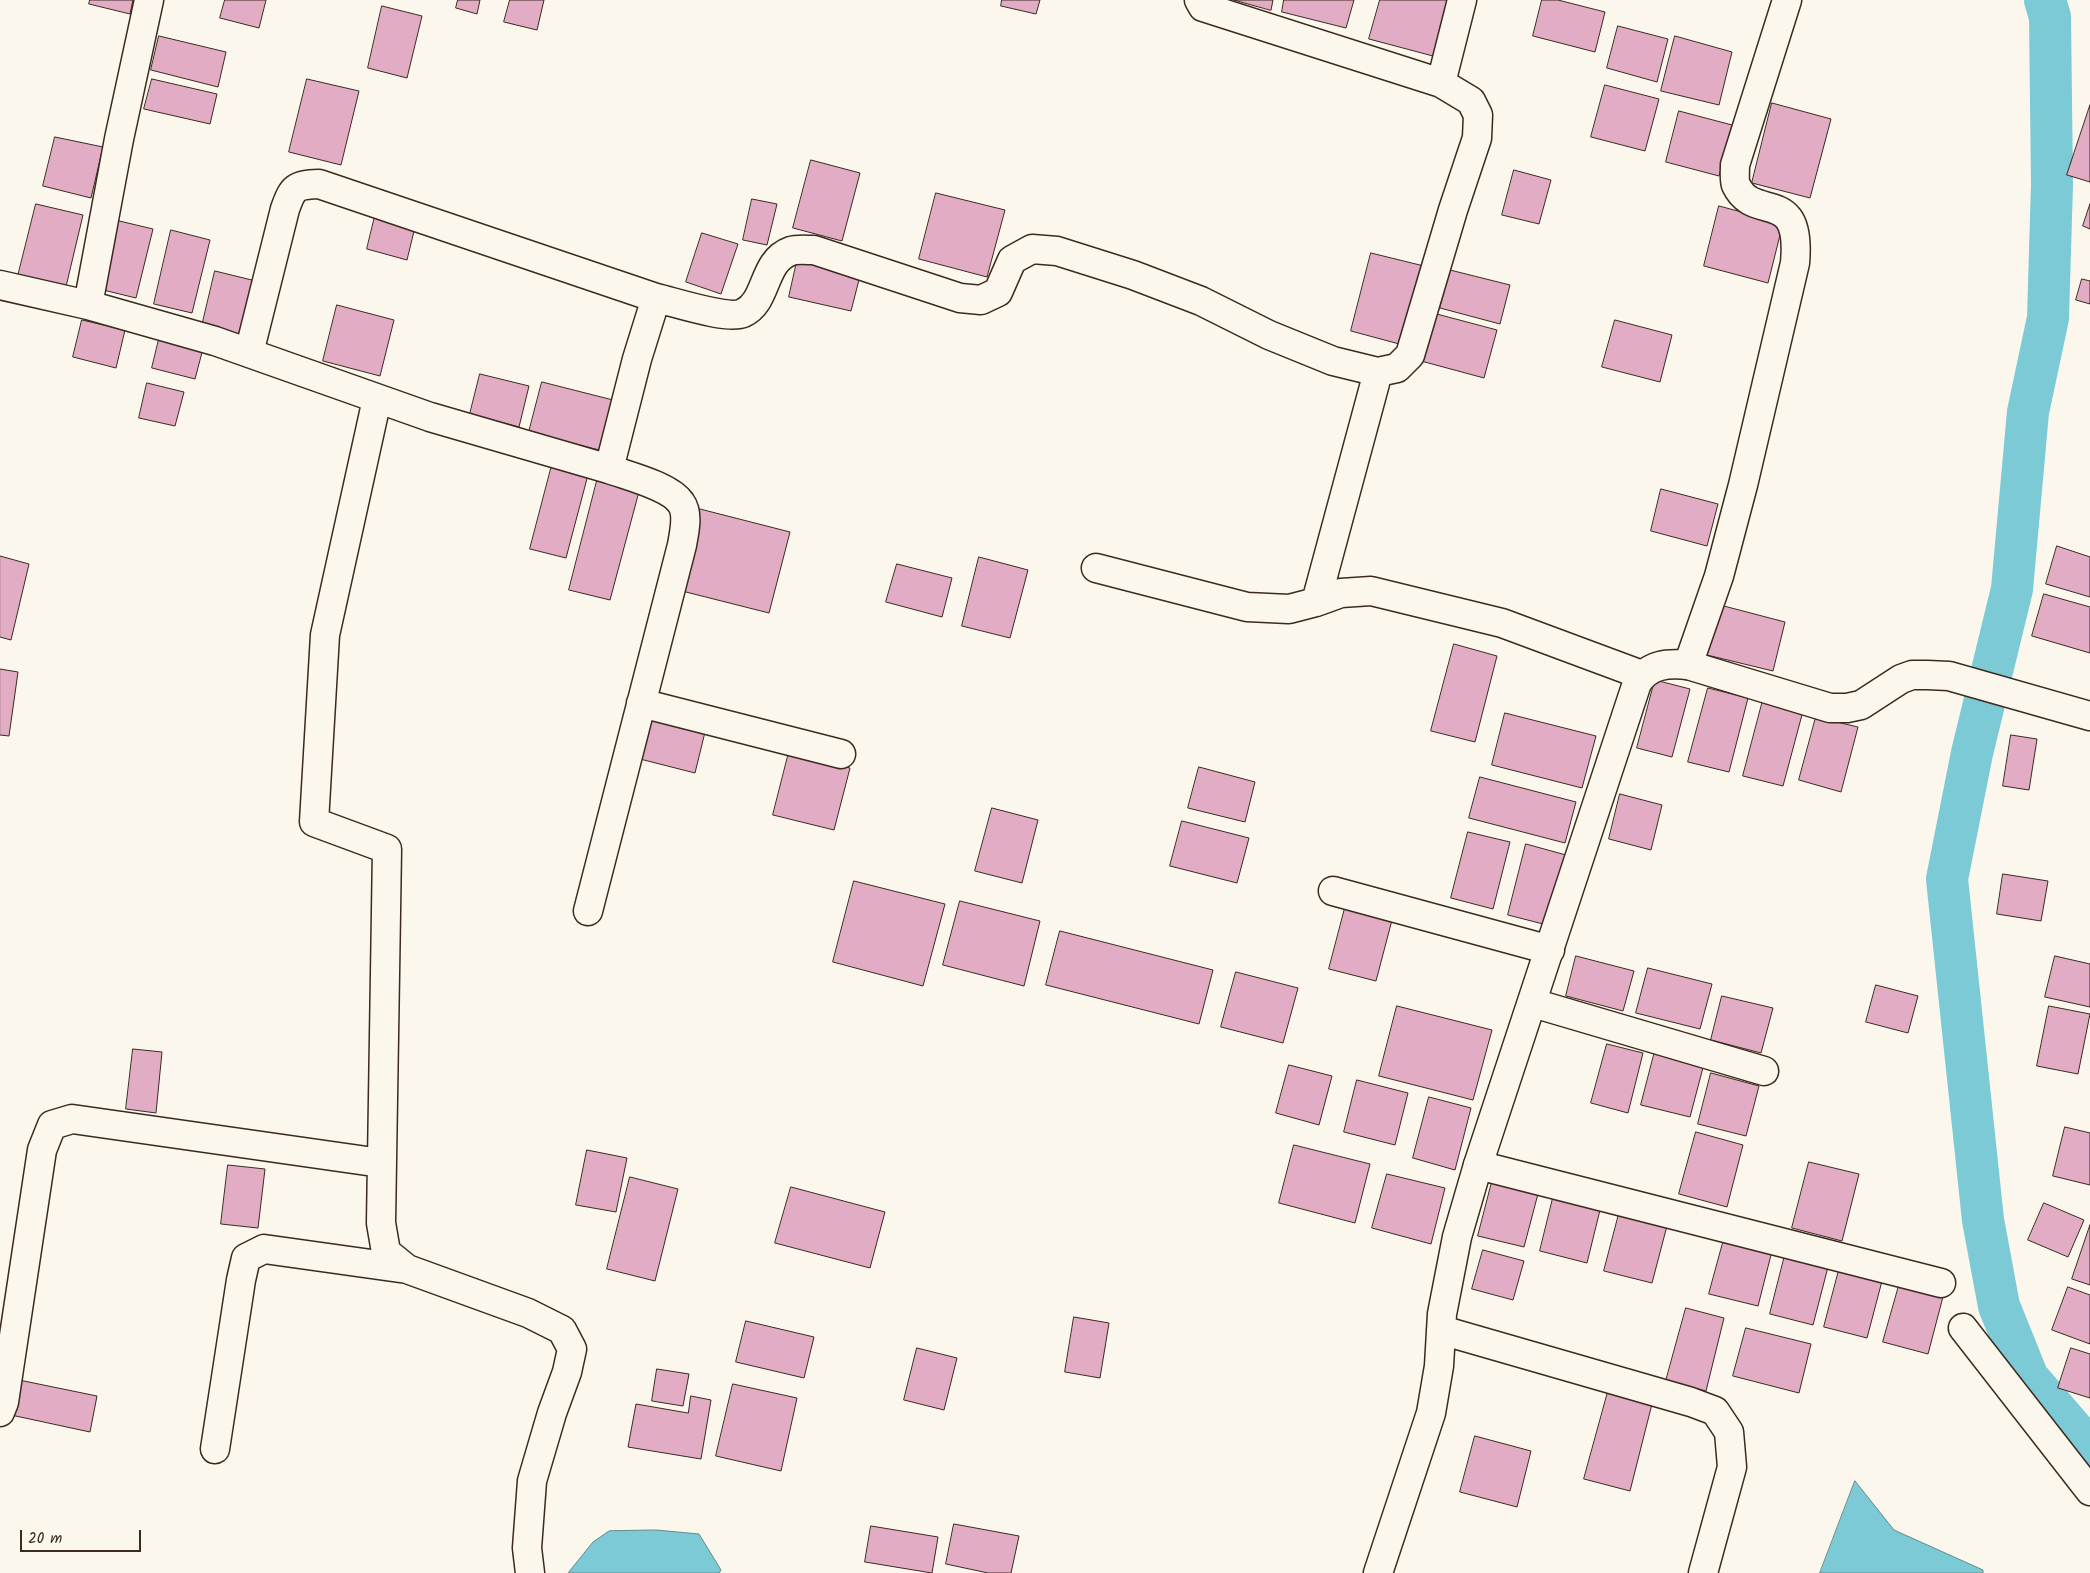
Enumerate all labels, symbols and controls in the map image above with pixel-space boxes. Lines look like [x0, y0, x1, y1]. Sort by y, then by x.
scale bar [22, 1520, 144, 1552]
text: 20 m [28, 1527, 62, 1551]

